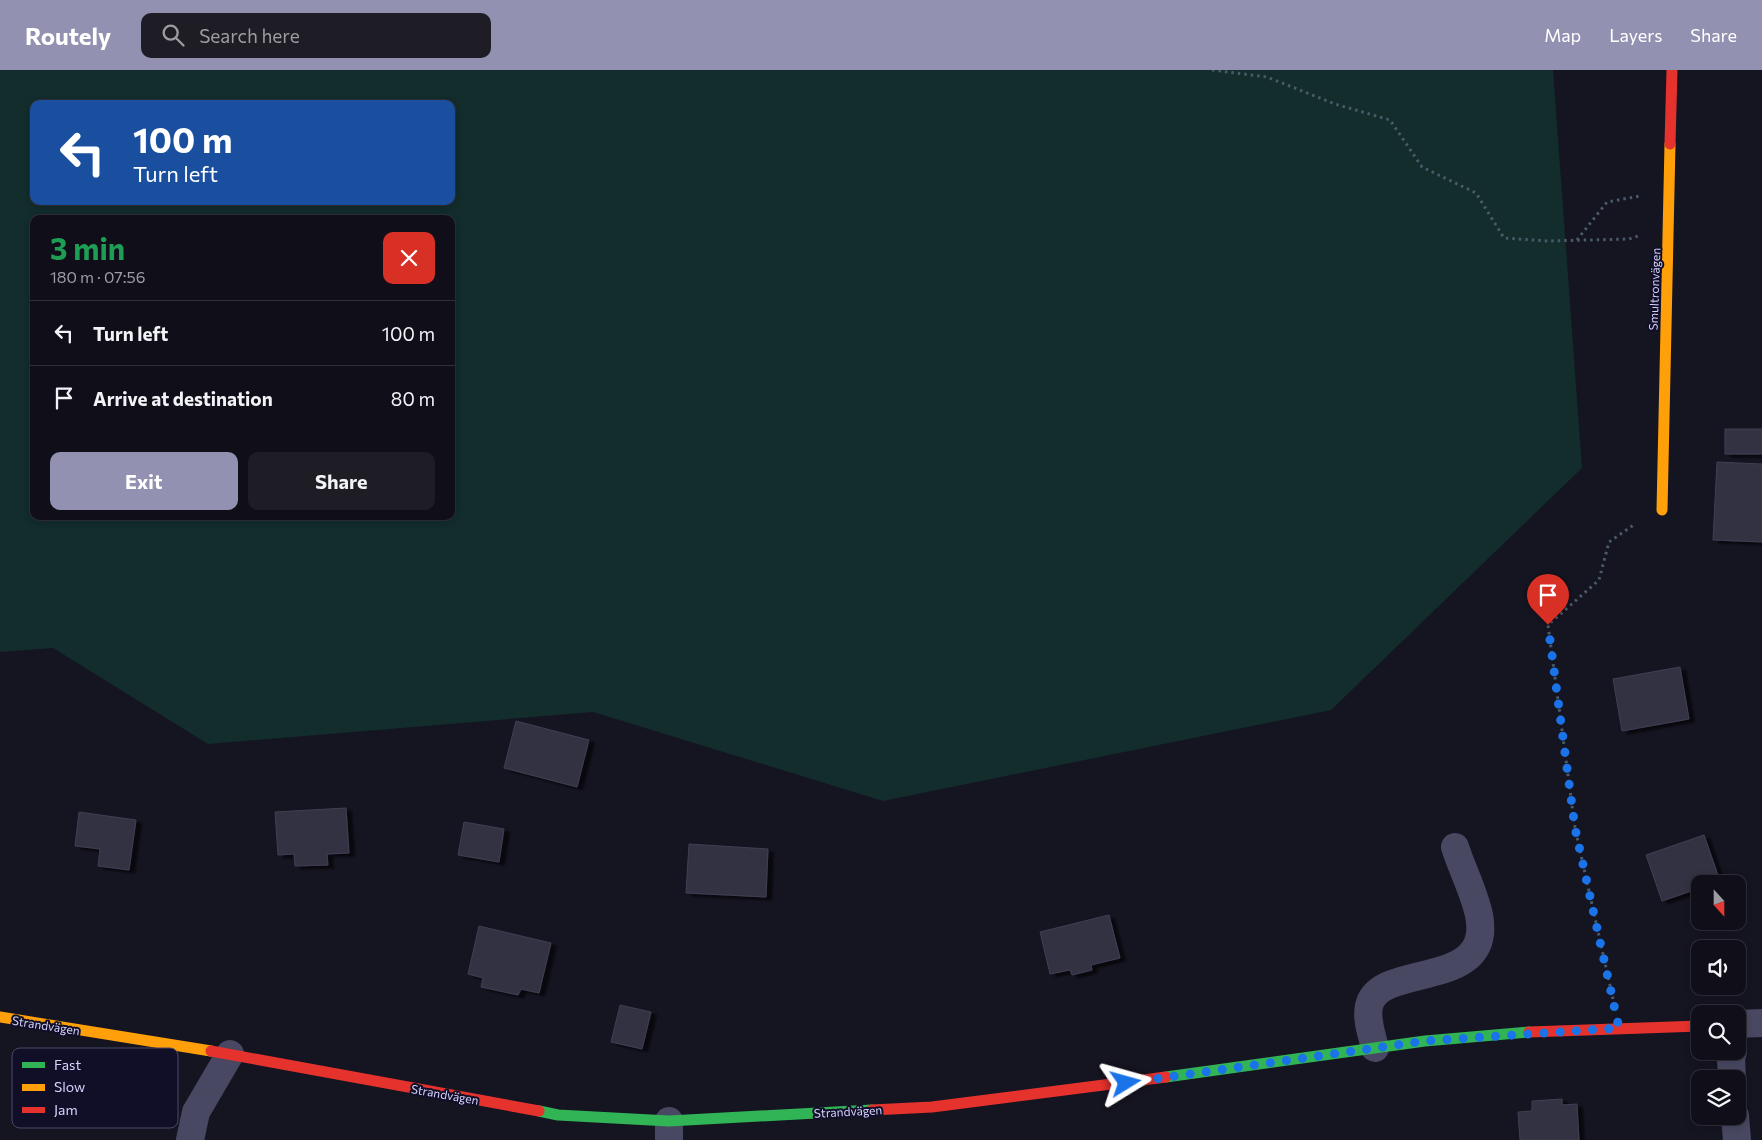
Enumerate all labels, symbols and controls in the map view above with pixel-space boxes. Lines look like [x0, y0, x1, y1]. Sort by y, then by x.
search box [141, 13, 491, 58]
text: Routely [25, 21, 111, 50]
icon: search [159, 21, 187, 49]
text: Search here [199, 24, 300, 47]
text: Map [1544, 24, 1581, 46]
text: Layers [1609, 24, 1662, 46]
text: Share [1690, 24, 1737, 46]
text: 100 m [133, 117, 233, 160]
icon: left [50, 120, 115, 185]
text: Turn left [133, 160, 218, 187]
text: 3 min [50, 229, 125, 266]
button: close [383, 232, 435, 284]
street label: Smultronvägen [1646, 248, 1662, 330]
text: 180 m · 07:56 [50, 267, 145, 286]
icon: left [50, 319, 78, 347]
text: Turn left [93, 322, 168, 345]
text: 100 m [382, 322, 435, 345]
icon: arrive [50, 384, 78, 412]
text: Arrive at destination [93, 387, 273, 410]
text: 80 m [391, 387, 435, 410]
button: Exit [50, 452, 238, 510]
button: Share [248, 452, 435, 510]
pin [1527, 574, 1569, 625]
icon: arrive [1534, 581, 1562, 609]
north arrow [1691, 875, 1746, 930]
map controls [1691, 875, 1746, 1125]
button: sound [1691, 940, 1746, 995]
button: search [1691, 1005, 1746, 1060]
street label: Strandvägen [11, 1013, 81, 1037]
legend [12, 1048, 178, 1128]
text: Fast [54, 1056, 81, 1073]
position arrow [1099, 1056, 1151, 1108]
button: layers [1691, 1070, 1746, 1125]
text: Slow [54, 1078, 85, 1095]
street label: Strandvägen [410, 1081, 480, 1107]
text: Jam [54, 1101, 78, 1118]
street label: Strandvägen [813, 1102, 883, 1120]

